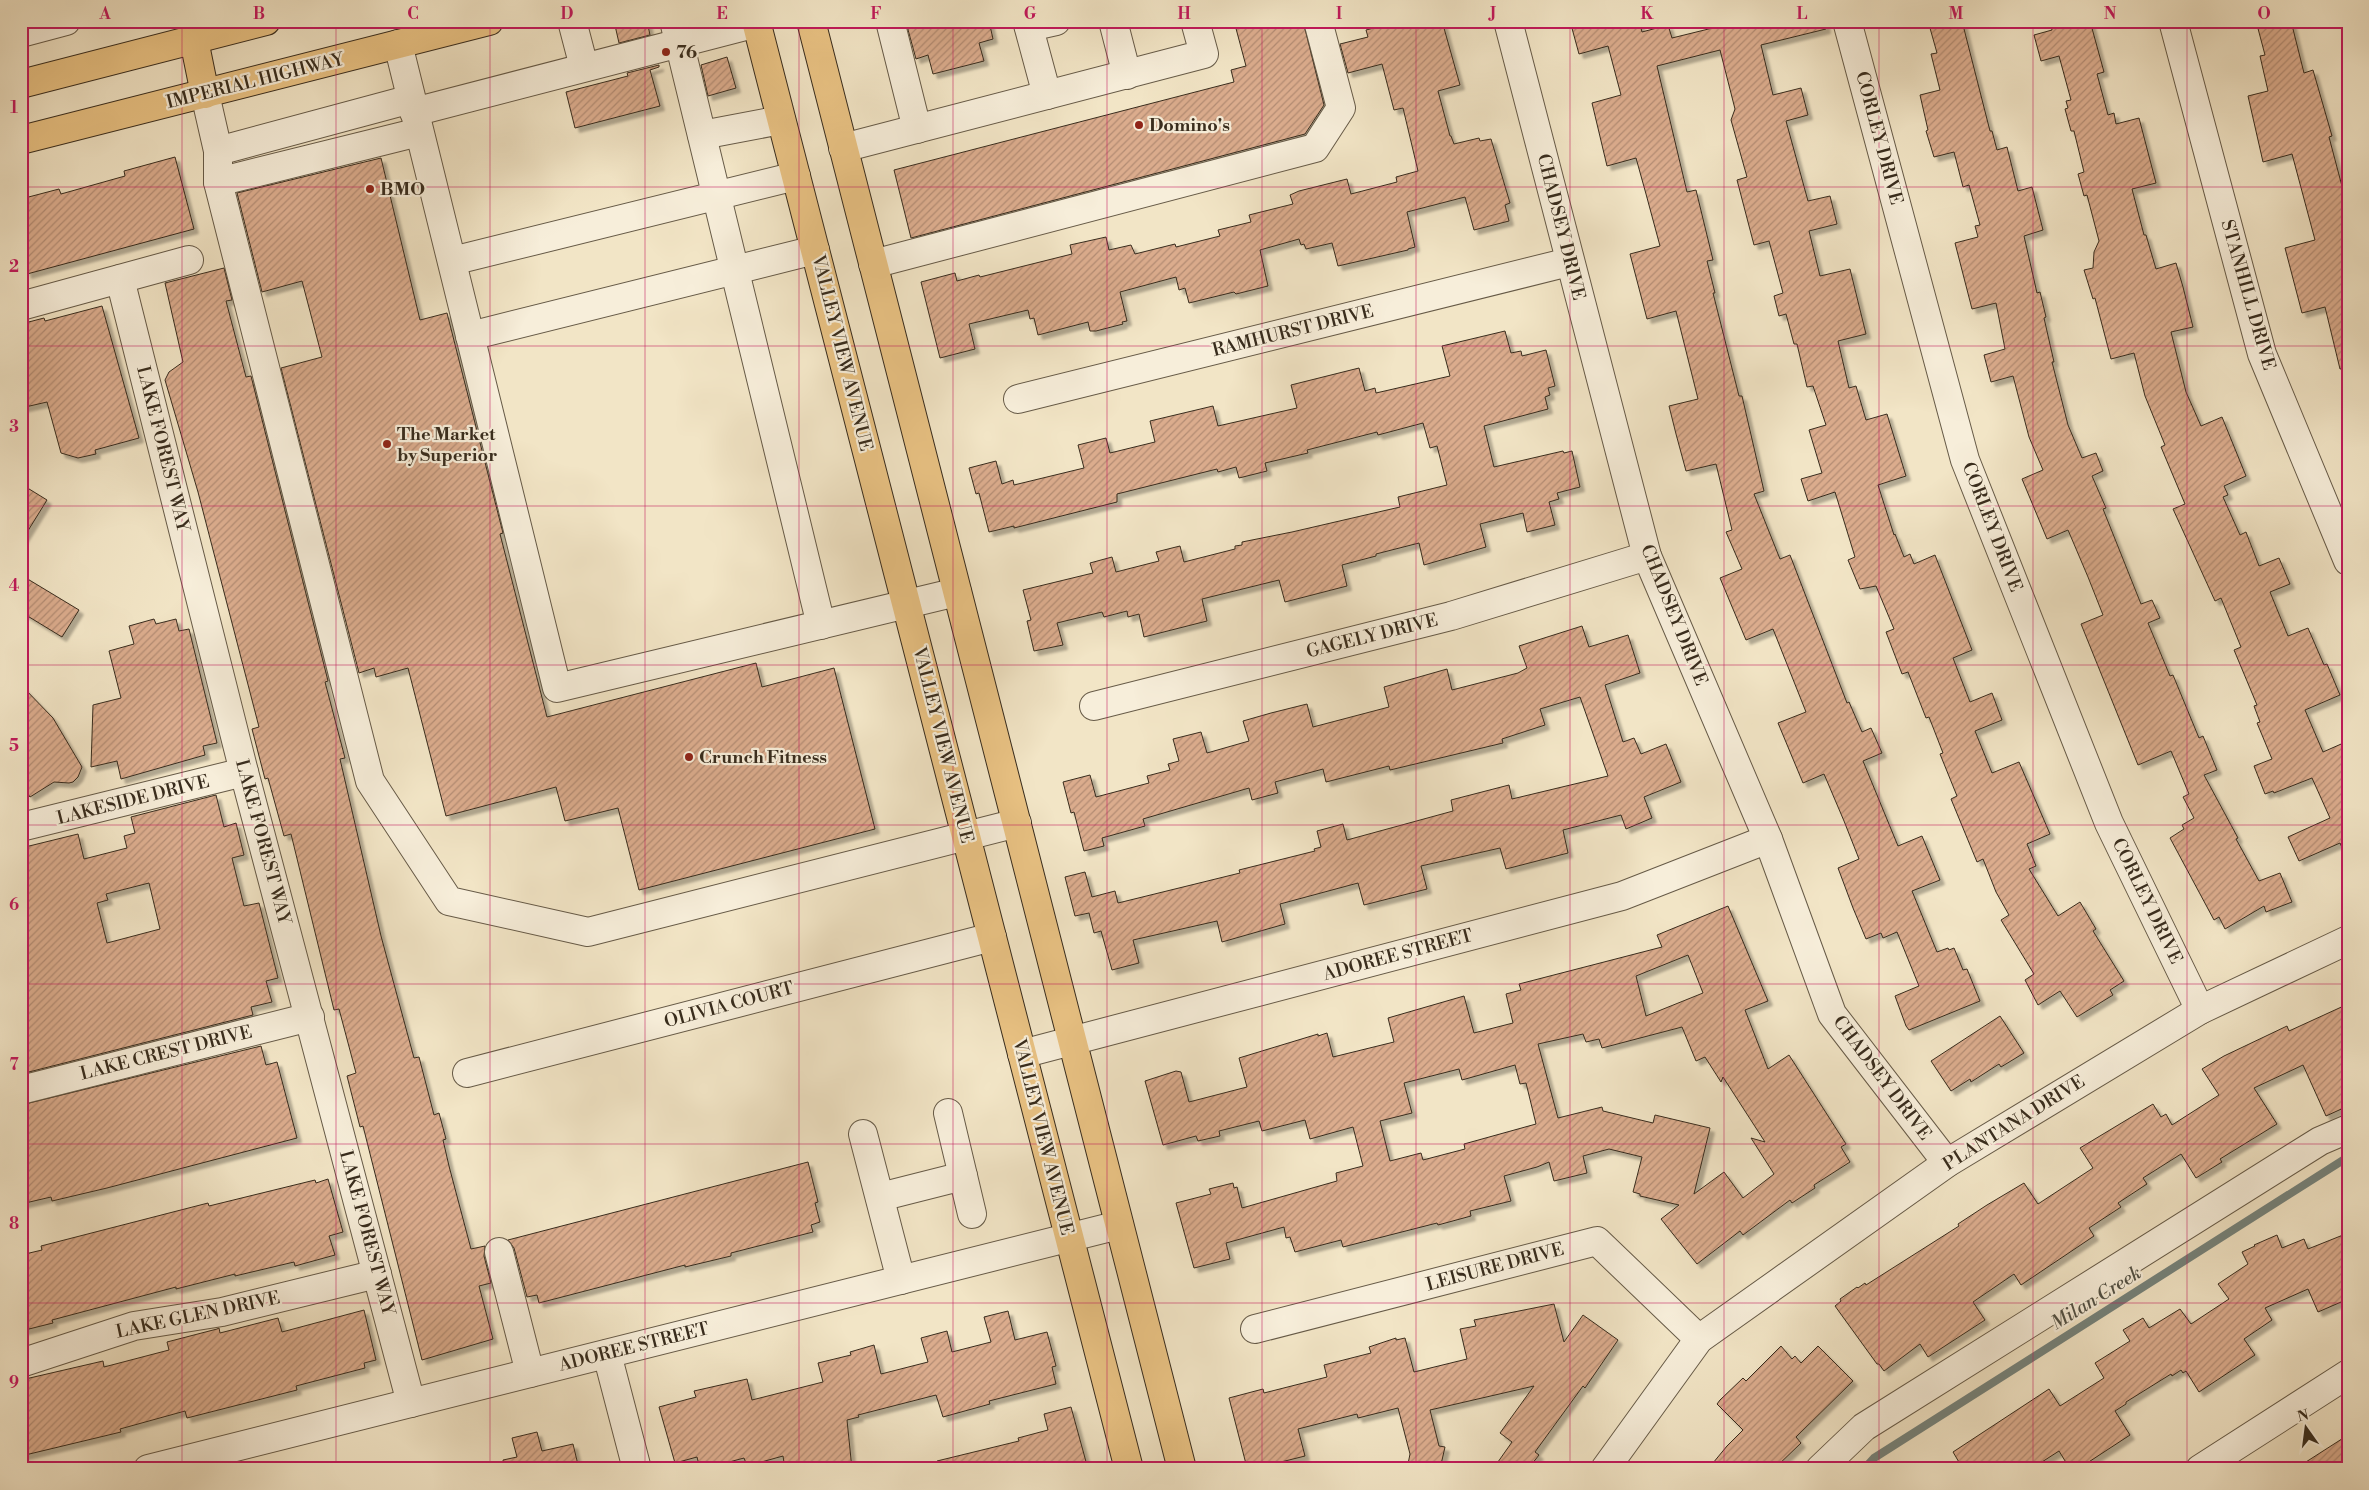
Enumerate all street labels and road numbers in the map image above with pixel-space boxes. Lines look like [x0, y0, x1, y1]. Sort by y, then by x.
street label: IMPERIAL HIGHWAY [164, 48, 347, 114]
street label: CORLEY DRIVE [1850, 69, 1908, 207]
street label: CHADSEY DRIVE [1532, 151, 1590, 303]
street label: STANHILL DRIVE [2216, 217, 2280, 373]
street label: VALLEY VIEW AVENUE [806, 252, 878, 453]
street label: RAMHURST DRIVE [1210, 300, 1376, 362]
street label: LAKE FOREST WAY [131, 364, 195, 535]
street label: CORLEY DRIVE [1957, 459, 2027, 595]
street label: CHADSEY DRIVE [1635, 541, 1713, 689]
street label: GAGELY DRIVE [1304, 609, 1440, 663]
street label: VALLEY VIEW AVENUE [907, 644, 979, 845]
street label: LAKE FOREST WAY [230, 757, 296, 928]
street label: LAKESIDE DRIVE [54, 770, 212, 830]
street label: CORLEY DRIVE [2107, 834, 2187, 968]
street label: ADOREE STREET [1320, 924, 1476, 986]
street label: OLIVIA COURT [662, 977, 797, 1033]
street label: CHADSEY DRIVE [1828, 1011, 1936, 1145]
street label: LAKE CREST DRIVE [78, 1020, 254, 1086]
street label: VALLEY VIEW AVENUE [1007, 1036, 1079, 1237]
street label: PLANTANA DRIVE [1939, 1070, 2089, 1176]
street label: LAKE FOREST WAY [334, 1148, 400, 1319]
street label: LEISURE DRIVE [1423, 1238, 1567, 1296]
street label: LAKE GLEN DRIVE [114, 1286, 282, 1344]
street label: ADOREE STREET [556, 1317, 712, 1377]

